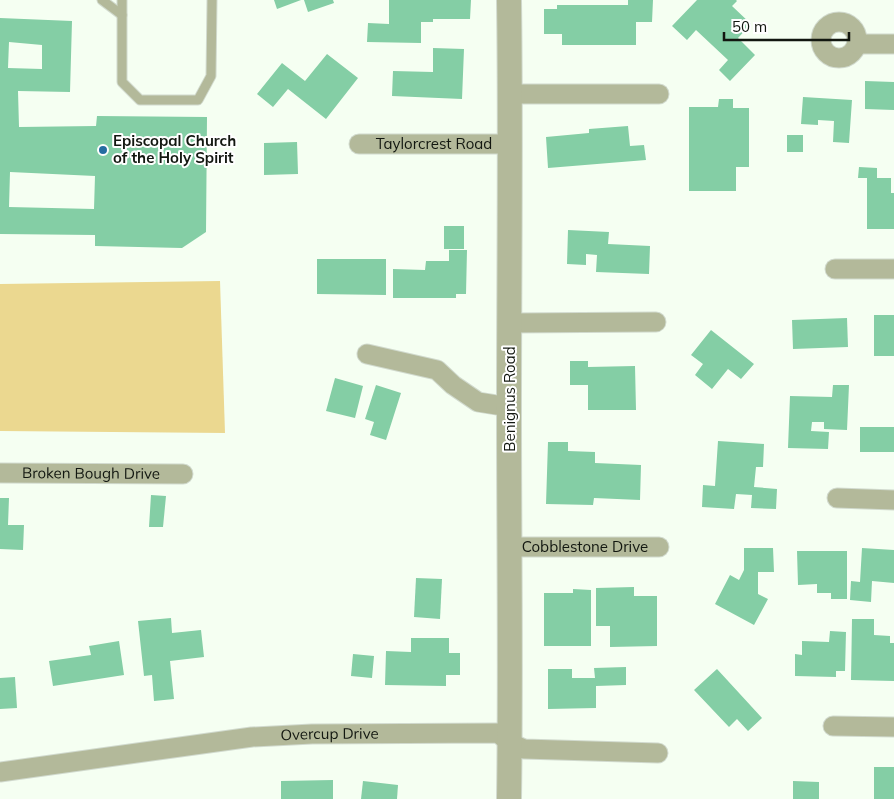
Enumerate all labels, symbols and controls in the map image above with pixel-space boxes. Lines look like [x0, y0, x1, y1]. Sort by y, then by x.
scale bar [724, 10, 849, 42]
text: 50 m [732, 17, 767, 36]
place label: Episcopal Church of the Holy Spirit [113, 131, 236, 167]
street label: Taylorcrest Road [376, 134, 492, 153]
marker: Episcopal Church of the Holy Spirit [97, 144, 109, 156]
street label: Benignus Road [500, 346, 519, 452]
street label: Broken Bough Drive [22, 463, 160, 483]
street label: Cobblestone Drive [522, 537, 648, 556]
street label: Overcup Drive [280, 724, 379, 745]

